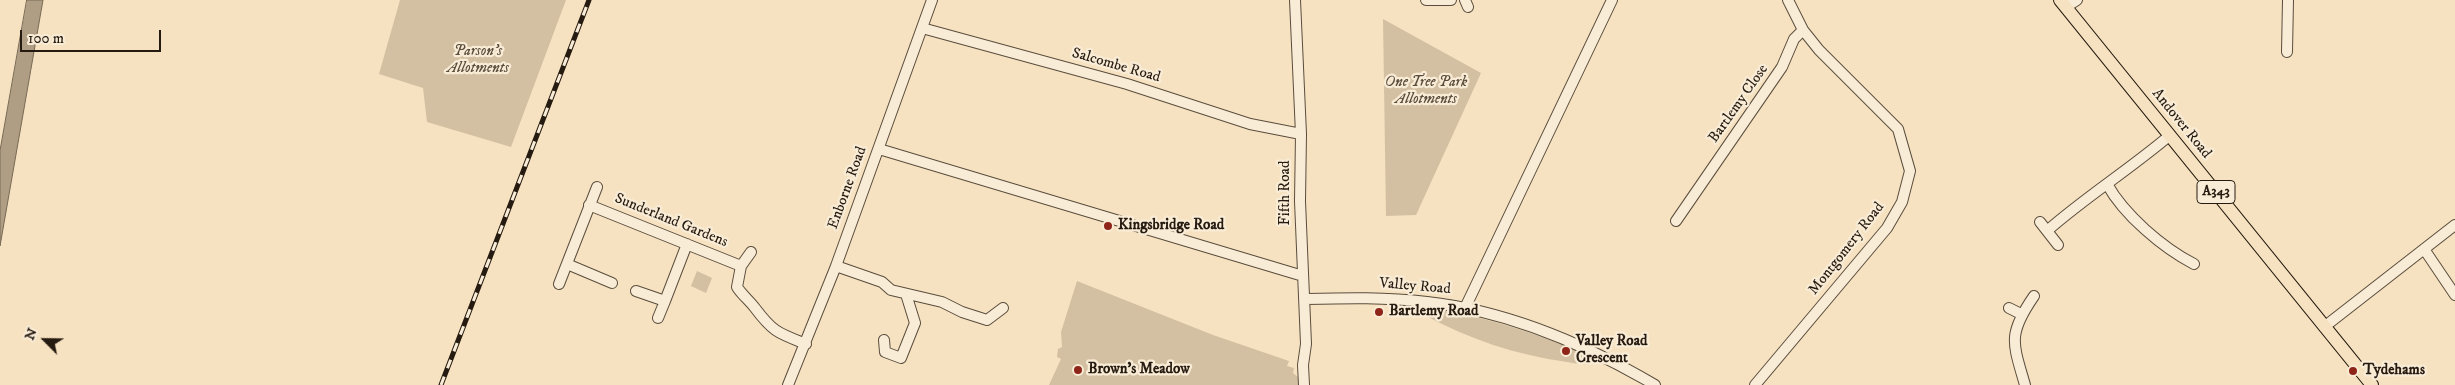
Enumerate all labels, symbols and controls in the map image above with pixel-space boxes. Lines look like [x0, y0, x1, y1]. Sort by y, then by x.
scale bar [22, 20, 164, 52]
text: 100 m [28, 29, 64, 48]
park label: Parson's Allotments [447, 43, 509, 78]
street label: Salcombe Road [1070, 45, 1162, 87]
street label: Bartlemy Close [1705, 61, 1773, 147]
park label: One Tree Park Allotments [1385, 74, 1467, 109]
street label: Andover Road [2147, 85, 2215, 163]
street label: Enborne Road [825, 144, 871, 232]
street label: Fifth Road [1277, 161, 1295, 225]
road number: A343 [2197, 180, 2235, 203]
street label: Sunderland Gardens [612, 190, 730, 252]
street label: Montgomery Road [1805, 199, 1889, 299]
place label: Kingsbridge Road [1118, 217, 1224, 235]
marker: Kingsbridge Road [1102, 220, 1114, 232]
street label: Valley Road [1379, 275, 1451, 299]
place label: Bartlemy Road [1389, 303, 1478, 321]
marker: Bartlemy Road [1373, 306, 1385, 318]
north arrow [20, 315, 70, 365]
text: N [21, 325, 42, 343]
place label: Valley Road Crescent [1576, 333, 1647, 368]
marker: Valley Road Crescent [1560, 345, 1572, 357]
place label: Brown's Meadow [1088, 361, 1190, 379]
place label: Tydehams [2363, 362, 2425, 380]
marker: Brown's Meadow [1072, 364, 1084, 376]
marker: Tydehams [2347, 365, 2359, 377]

